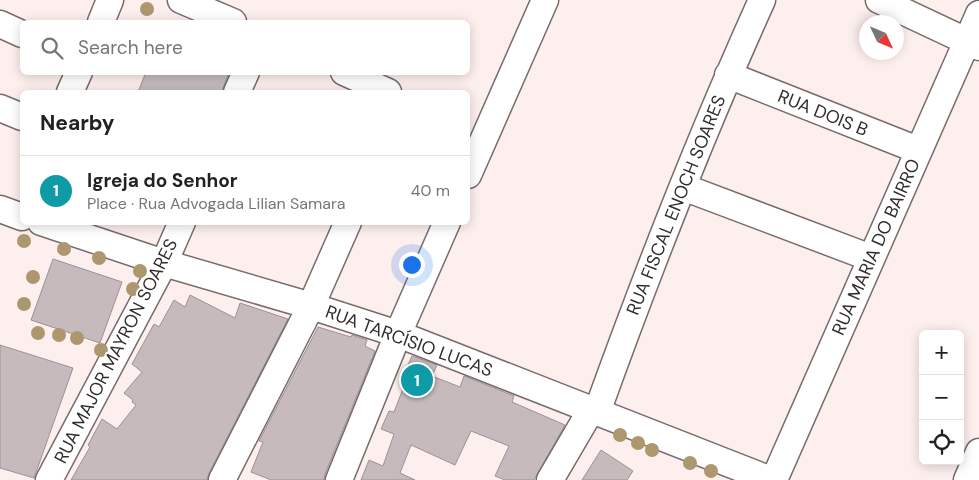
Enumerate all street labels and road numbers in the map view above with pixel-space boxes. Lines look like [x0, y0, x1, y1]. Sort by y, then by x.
street label: RUA DOIS B [774, 84, 872, 142]
street label: RUA FISCAL ENOCH SOARES [621, 92, 731, 318]
street label: RUA MARIA DO BAIRRO [826, 155, 926, 339]
street label: RUA MAJOR MAYRON SOARES [49, 235, 183, 467]
street label: RUA TARCÍSIO LUCAS [322, 300, 496, 382]

